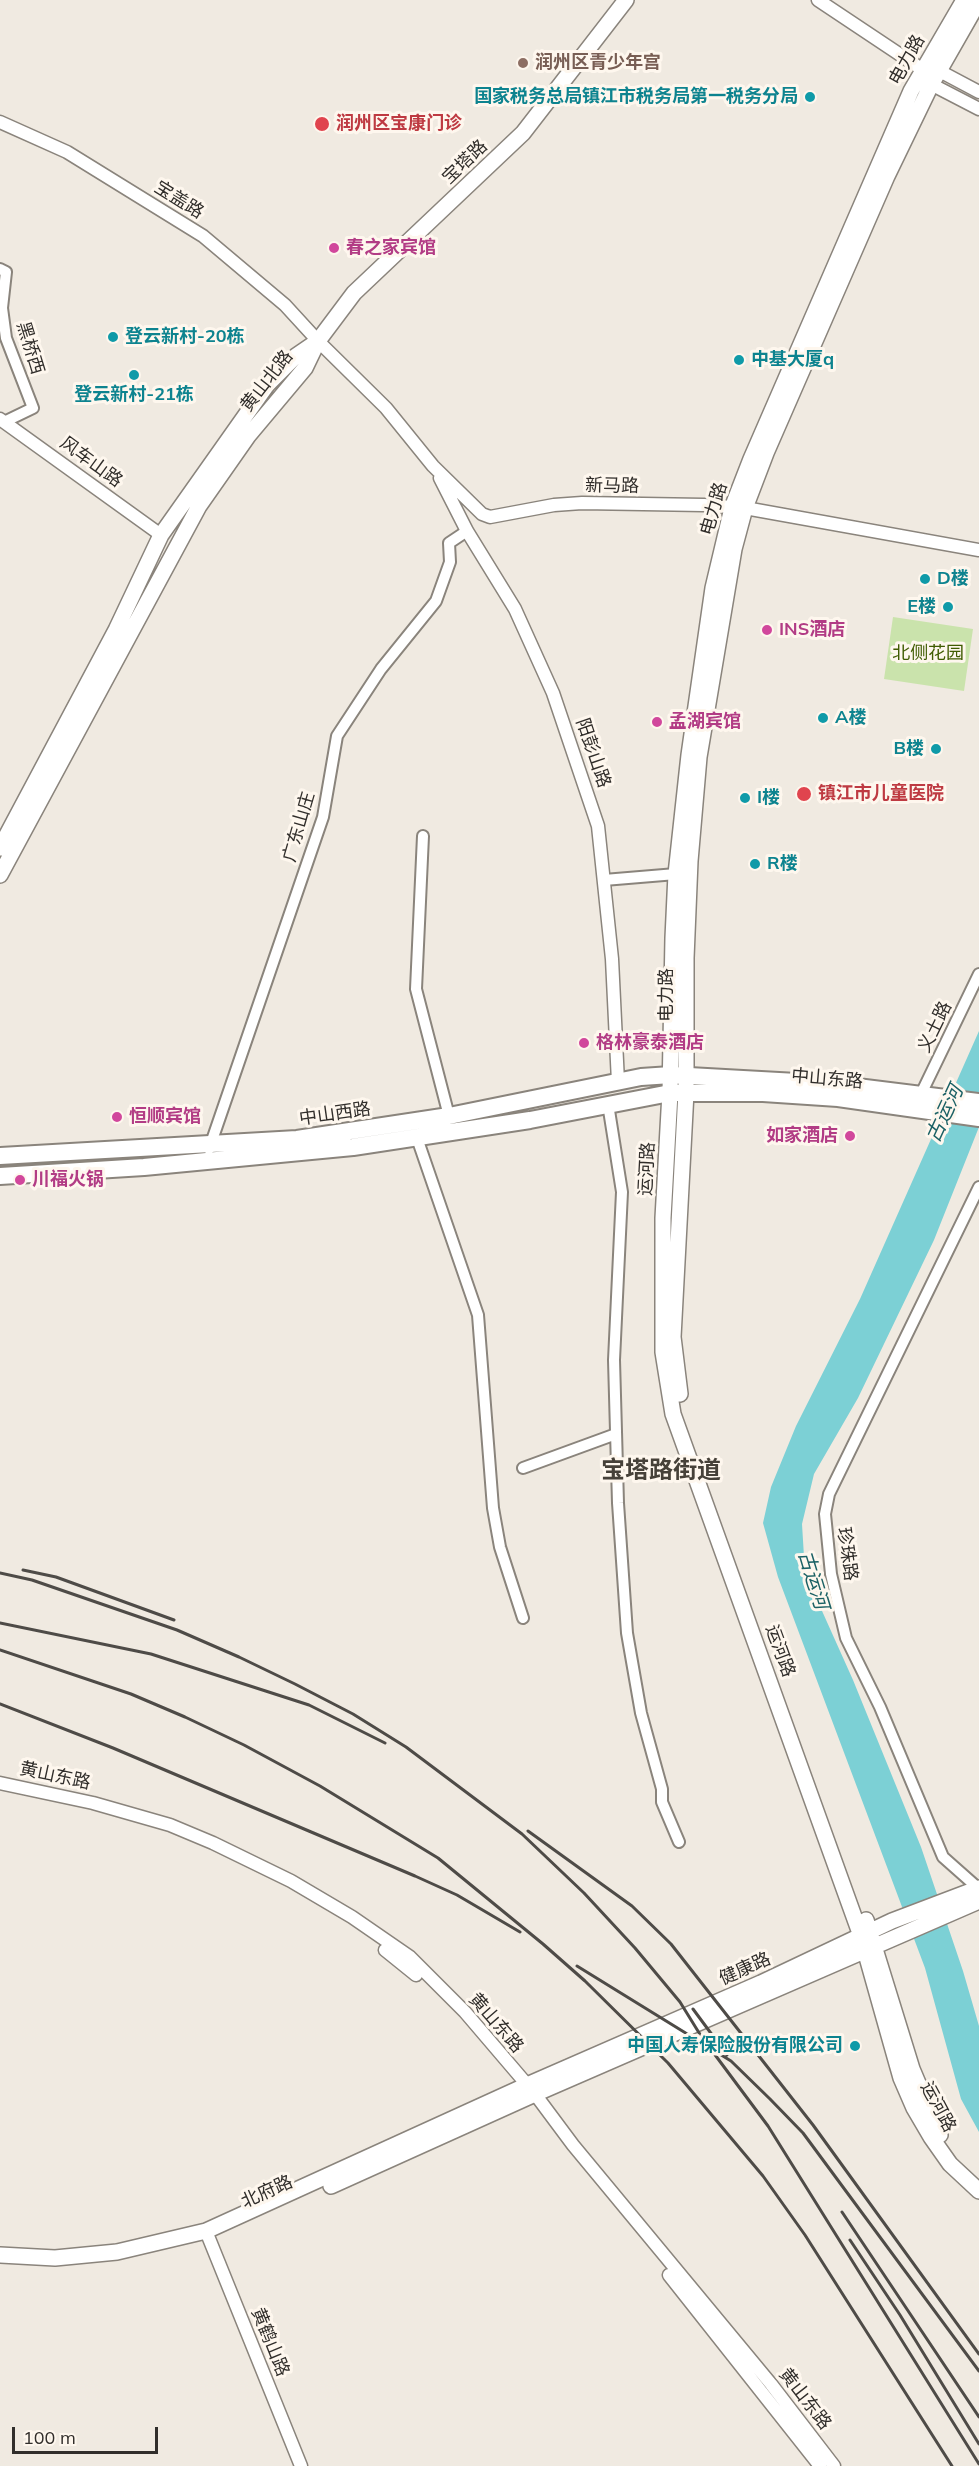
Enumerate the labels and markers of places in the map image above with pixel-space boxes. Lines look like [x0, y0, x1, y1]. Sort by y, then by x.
place label: 润州区青少年宫 [535, 52, 661, 74]
marker: 润州区青少年宫 [516, 56, 530, 70]
place label: 国家税务总局镇江市税务局第一税务分局 [474, 86, 798, 108]
marker: 国家税务总局镇江市税务局第一税务分局 [803, 90, 817, 104]
place label: 润州区宝康门诊 [336, 113, 462, 135]
marker: 润州区宝康门诊 [313, 115, 331, 133]
place label: 春之家宾馆 [346, 237, 436, 259]
marker: 春之家宾馆 [327, 241, 341, 255]
place label: 登云新村-20栋 [125, 326, 244, 348]
marker: 登云新村-20栋 [106, 330, 120, 344]
place label: 中基大厦q [751, 349, 834, 371]
marker: 中基大厦q [732, 353, 746, 367]
marker: 登云新村-21栋 [127, 368, 141, 382]
place label: 登云新村-21栋 [74, 384, 194, 406]
place label: D楼 [937, 568, 969, 590]
marker: D楼 [918, 572, 932, 586]
place label: E楼 [907, 596, 936, 618]
marker: E楼 [941, 600, 955, 614]
place label: INS酒店 [779, 619, 845, 641]
marker: INS酒店 [760, 623, 774, 637]
place label: A楼 [835, 707, 866, 729]
place label: 孟湖宾馆 [669, 711, 741, 733]
marker: A楼 [816, 711, 830, 725]
marker: 孟湖宾馆 [650, 715, 664, 729]
place label: B楼 [894, 738, 924, 760]
marker: B楼 [929, 742, 943, 756]
place label: 镇江市儿童医院 [818, 783, 944, 805]
marker: 镇江市儿童医院 [795, 785, 813, 803]
place label: I楼 [757, 787, 780, 809]
marker: I楼 [738, 791, 752, 805]
place label: R楼 [767, 853, 798, 875]
marker: R楼 [748, 857, 762, 871]
place label: 格林豪泰酒店 [596, 1032, 704, 1054]
marker: 格林豪泰酒店 [577, 1036, 591, 1050]
place label: 恒顺宾馆 [129, 1106, 201, 1128]
marker: 恒顺宾馆 [110, 1110, 124, 1124]
place label: 如家酒店 [766, 1125, 838, 1147]
marker: 如家酒店 [843, 1129, 857, 1143]
place label: 川福火锅 [32, 1169, 104, 1191]
marker: 川福火锅 [13, 1173, 27, 1187]
place label: 中国人寿保险股份有限公司 [627, 2035, 843, 2057]
marker: 中国人寿保险股份有限公司 [848, 2039, 862, 2053]

